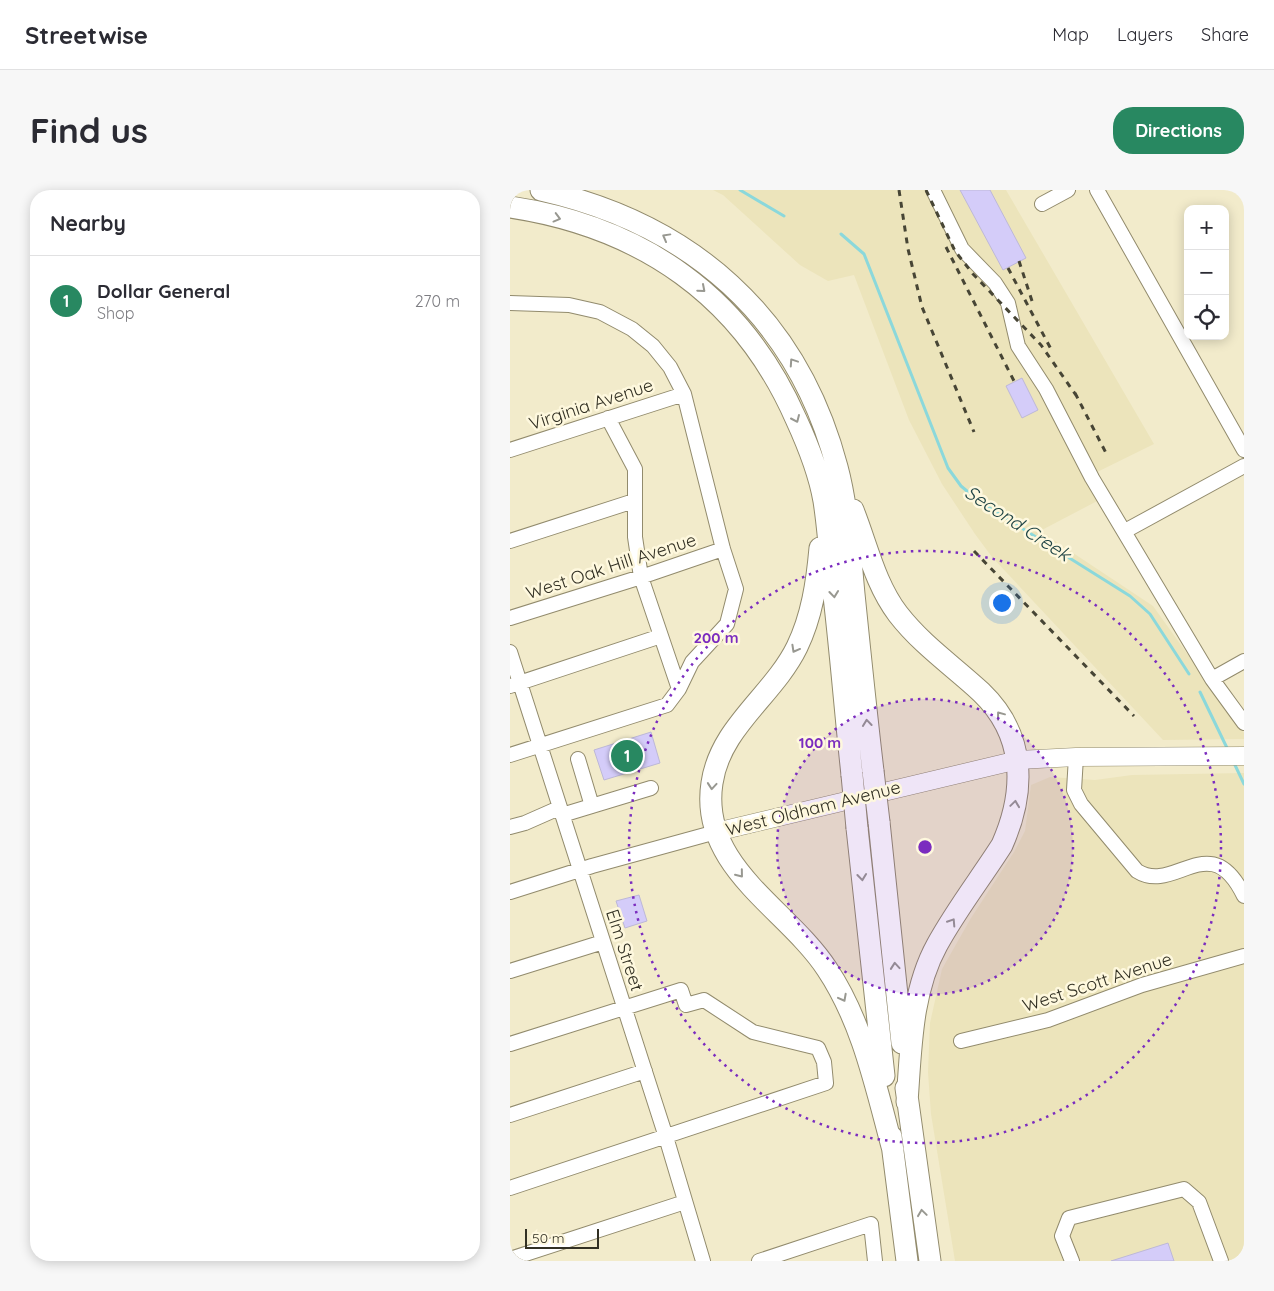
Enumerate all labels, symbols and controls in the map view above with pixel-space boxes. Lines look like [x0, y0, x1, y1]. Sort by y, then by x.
text: Streetwise [25, 20, 148, 50]
text: Map [1052, 23, 1089, 46]
text: Layers [1117, 23, 1173, 46]
text: Share [1201, 23, 1249, 46]
button: Directions [1113, 107, 1244, 154]
text: Find us [30, 108, 148, 152]
map controls [1184, 205, 1229, 340]
button: + [1184, 205, 1229, 250]
text: Nearby [50, 210, 126, 236]
one-way arrow [553, 212, 562, 223]
one-way arrow [662, 233, 671, 243]
button: − [1184, 250, 1229, 295]
text: Dollar General [97, 279, 230, 303]
one-way arrow [697, 283, 706, 292]
text: 1 [63, 291, 69, 311]
text: 270 m [415, 291, 460, 311]
button: locate [1184, 295, 1229, 340]
text: Shop [97, 303, 134, 323]
one-way arrow [790, 358, 799, 367]
street label: Virginia Avenue [526, 373, 656, 435]
one-way arrow [790, 414, 801, 423]
water label: Second Creek [961, 480, 1077, 567]
street label: West Oak Hill Avenue [523, 528, 699, 604]
one-way arrow [828, 590, 839, 598]
your location [989, 590, 1015, 616]
text: 200 m [694, 628, 739, 647]
one-way arrow [791, 644, 801, 653]
one-way arrow [997, 711, 1006, 721]
one-way arrow [862, 718, 873, 726]
text: 100 m [799, 733, 841, 752]
pin: 1 [611, 737, 643, 775]
street label: West Oldham Avenue [723, 775, 903, 841]
one-way arrow [707, 783, 718, 791]
one-way arrow [1009, 799, 1020, 807]
centre of rings [916, 838, 934, 856]
one-way arrow [734, 868, 742, 877]
one-way arrow [856, 873, 867, 881]
street label: Elm Street [601, 906, 649, 994]
one-way arrow [946, 918, 955, 927]
street label: West Scott Avenue [1019, 947, 1175, 1017]
one-way arrow [890, 962, 901, 970]
one-way arrow [837, 993, 847, 1002]
one-way arrow [918, 1209, 928, 1217]
scale bar [525, 1226, 599, 1249]
text: 50 m [532, 1229, 565, 1247]

